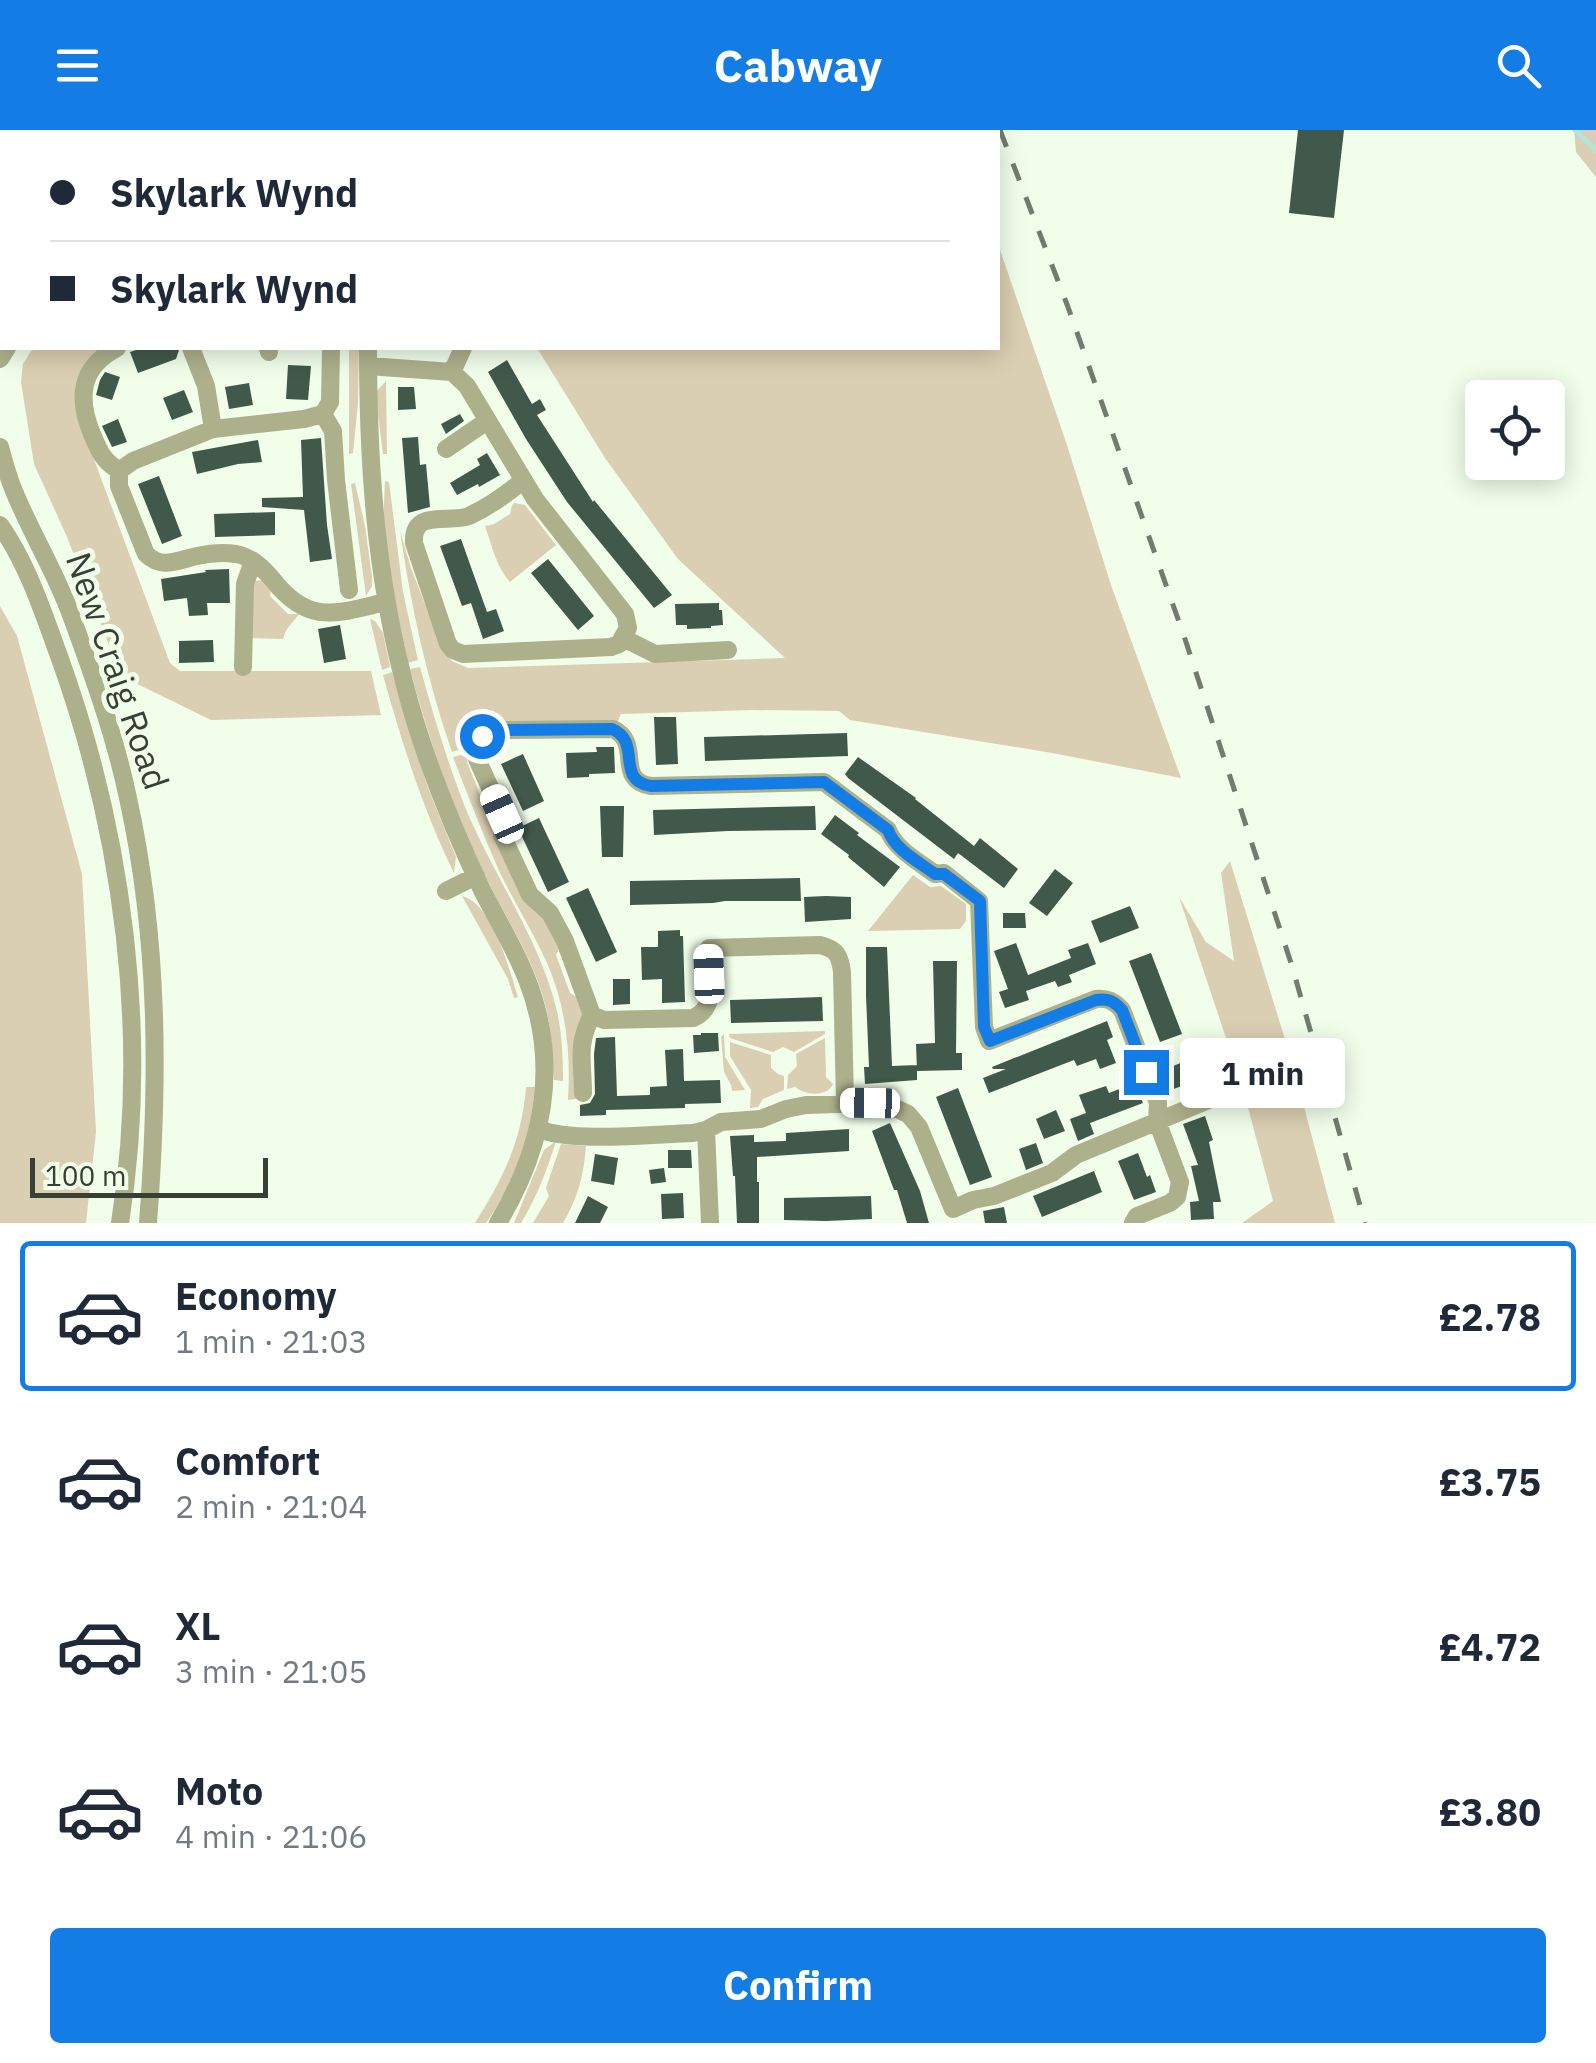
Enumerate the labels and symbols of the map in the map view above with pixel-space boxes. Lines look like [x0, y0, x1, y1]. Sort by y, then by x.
street label: New Craig Road [56, 546, 180, 795]
route start [460, 714, 505, 759]
car [476, 780, 528, 848]
car [693, 943, 725, 1005]
callout: 1 min [1181, 1037, 1346, 1107]
route end [1124, 1050, 1169, 1095]
car [840, 1087, 900, 1119]
scale bar [30, 1153, 268, 1198]

